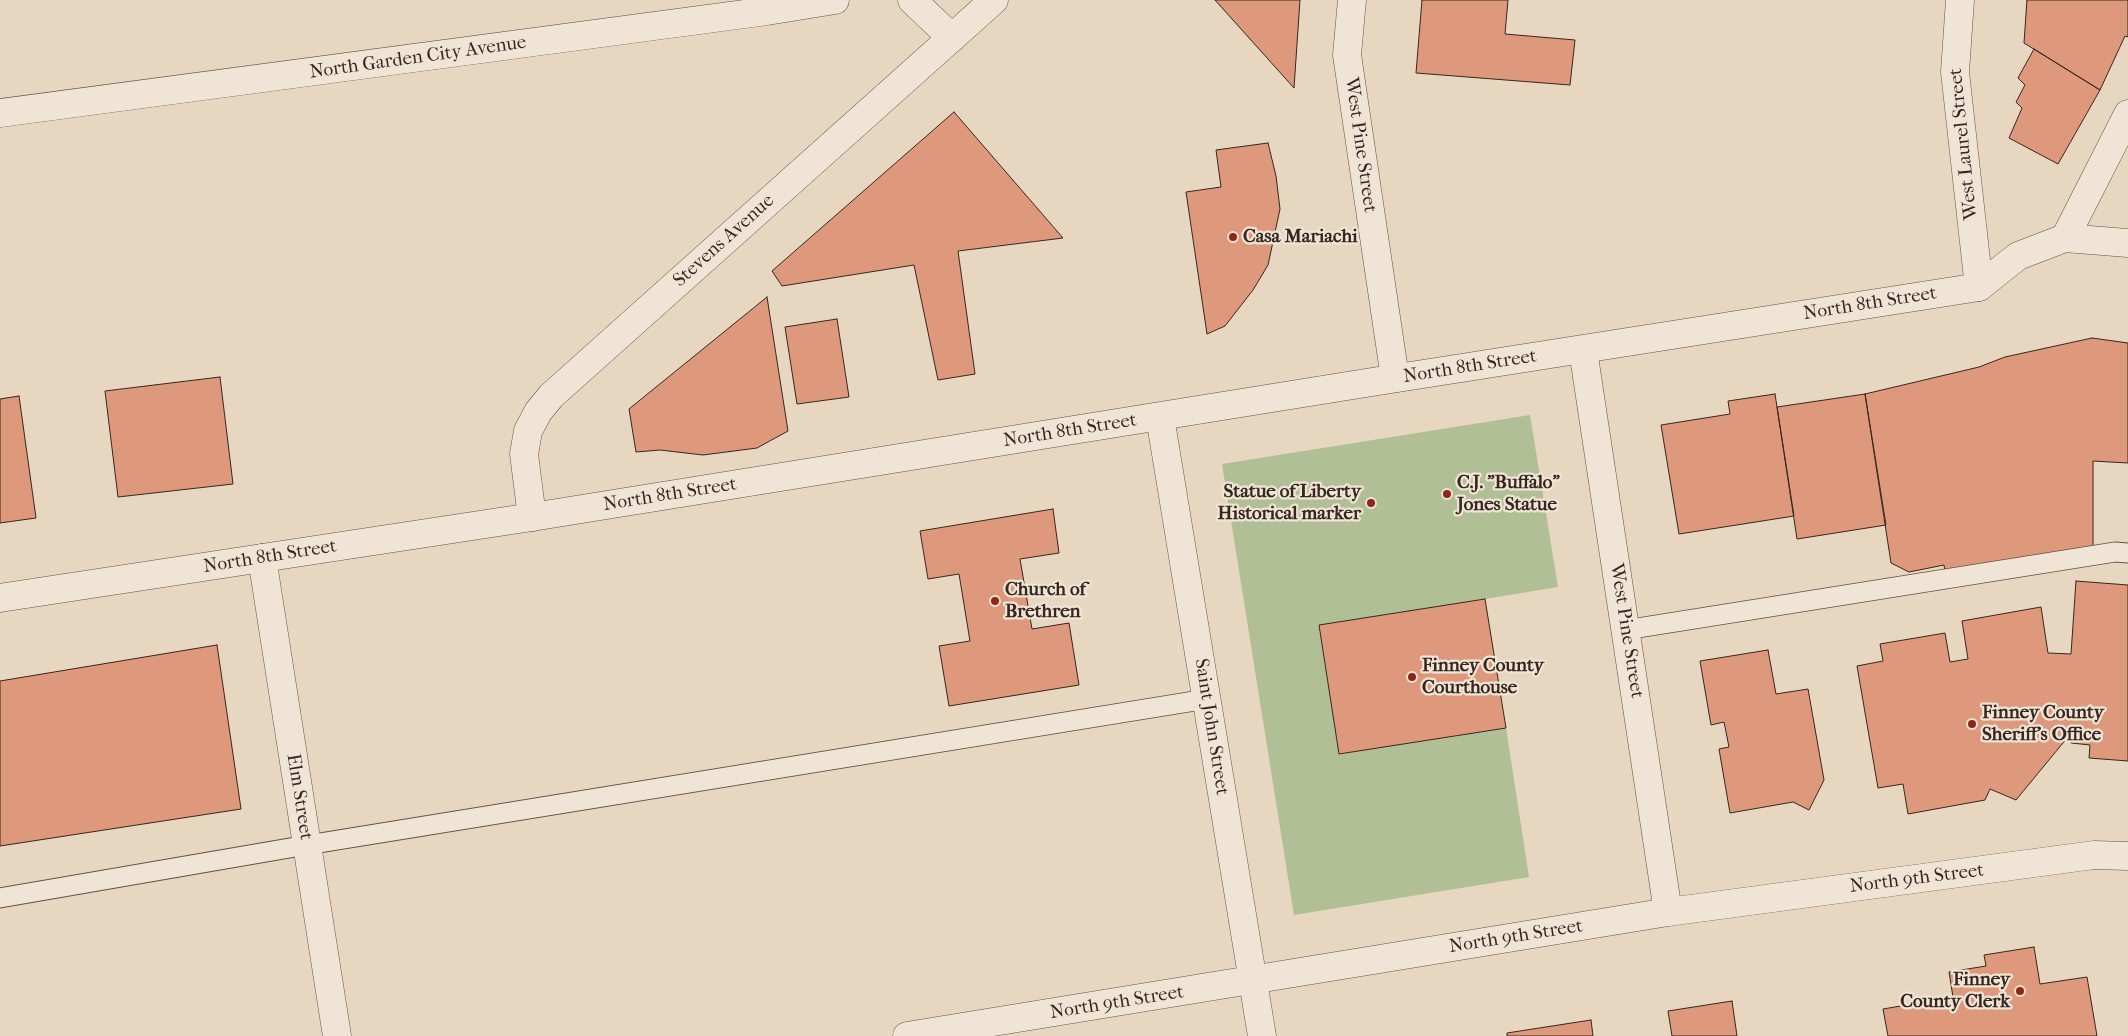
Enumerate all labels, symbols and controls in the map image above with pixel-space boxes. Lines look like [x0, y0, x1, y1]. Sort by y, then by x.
street label: North Garden City Avenue [308, 31, 528, 85]
street label: West Laurel Street [1945, 67, 1983, 221]
street label: West Pine Street [1339, 76, 1381, 214]
street label: Stevens Avenue [669, 190, 779, 292]
place label: Casa Mariachi [1243, 226, 1358, 248]
marker: Casa Mariachi [1227, 231, 1239, 243]
street label: North 8th Street [1802, 282, 1938, 326]
street label: North 8th Street [1402, 345, 1538, 389]
street label: North 8th Street [1002, 409, 1138, 453]
place label: C.J. "Buffalo" Jones Statue [1457, 472, 1560, 516]
street label: North 8th Street [602, 473, 738, 517]
place label: Statue of Liberty Historical marker [1218, 481, 1361, 525]
marker: C.J. "Buffalo" Jones Statue [1441, 488, 1453, 500]
marker: Statue of Liberty Historical marker [1365, 497, 1377, 509]
street label: North 8th Street [202, 535, 338, 579]
street label: West Pine Street [1604, 562, 1648, 700]
place label: Church of Brethren [1005, 579, 1086, 623]
marker: Church of Brethren [989, 595, 1001, 607]
place label: Finney County Courthouse [1422, 655, 1544, 699]
street label: Saint John Street [1189, 657, 1233, 797]
marker: Finney County Courthouse [1406, 671, 1418, 683]
place label: Finney County Sheriff's Office [1982, 702, 2104, 746]
marker: Finney County Sheriff's Office [1966, 718, 1978, 730]
street label: Elm Street [281, 752, 317, 842]
street label: North 9th Street [1849, 859, 1985, 899]
street label: North 9th Street [1448, 915, 1584, 959]
place label: Finney County Clerk [1900, 969, 2010, 1013]
street label: North 9th Street [1049, 981, 1185, 1025]
marker: Finney County Clerk [2014, 985, 2026, 997]

